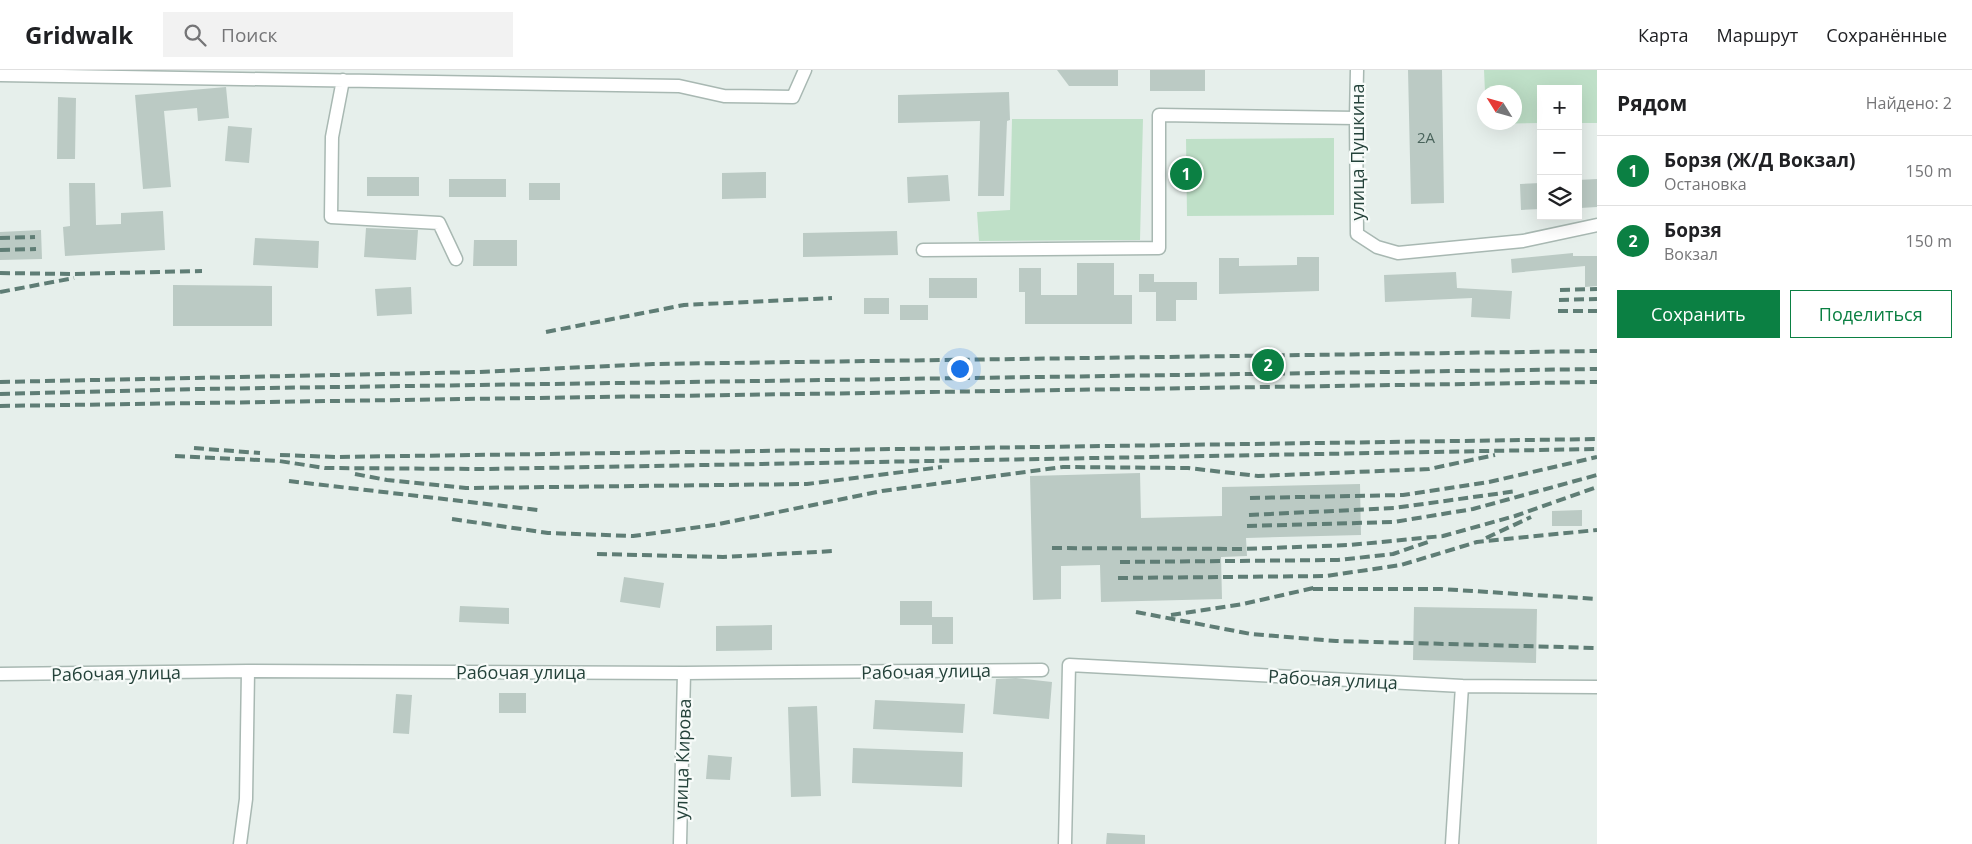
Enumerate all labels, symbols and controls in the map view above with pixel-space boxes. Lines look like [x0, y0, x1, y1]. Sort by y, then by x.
search box [163, 12, 513, 57]
text: Gridwalk [25, 18, 133, 51]
icon: search [181, 21, 209, 49]
text: Поиск [221, 22, 277, 48]
text: Карта [1638, 23, 1688, 47]
text: Маршрут [1716, 23, 1798, 47]
text: Сохранённые [1826, 23, 1947, 47]
street label: улица Пушкина [1345, 84, 1369, 220]
north arrow [1477, 85, 1522, 130]
map controls [1537, 85, 1582, 220]
button: + [1537, 85, 1582, 130]
text: Рядом [1617, 89, 1687, 117]
text: Найдено: 2 [1866, 92, 1952, 114]
house number: 2А [1417, 127, 1436, 147]
button: − [1537, 130, 1582, 175]
text: Борзя (Ж/Д Вокзал) [1664, 147, 1855, 173]
pin: 1 [1170, 155, 1202, 193]
text: 1 [1628, 160, 1638, 182]
text: 150 m [1906, 160, 1952, 182]
text: Остановка [1664, 173, 1747, 195]
button: layers [1537, 175, 1582, 220]
text: Борзя [1664, 217, 1722, 243]
text: 2 [1628, 230, 1638, 252]
text: 150 m [1906, 230, 1952, 252]
text: Вокзал [1664, 243, 1718, 265]
button: Сохранить [1617, 290, 1780, 338]
button: Поделиться [1790, 290, 1952, 338]
pin: 2 [1252, 346, 1284, 384]
your location [947, 356, 973, 382]
street label: Рабочая улица [861, 658, 991, 684]
street label: Рабочая улица [51, 660, 181, 686]
street label: Рабочая улица [456, 660, 586, 684]
street label: Рабочая улица [1267, 664, 1399, 694]
street label: улица Кирова [668, 698, 696, 820]

